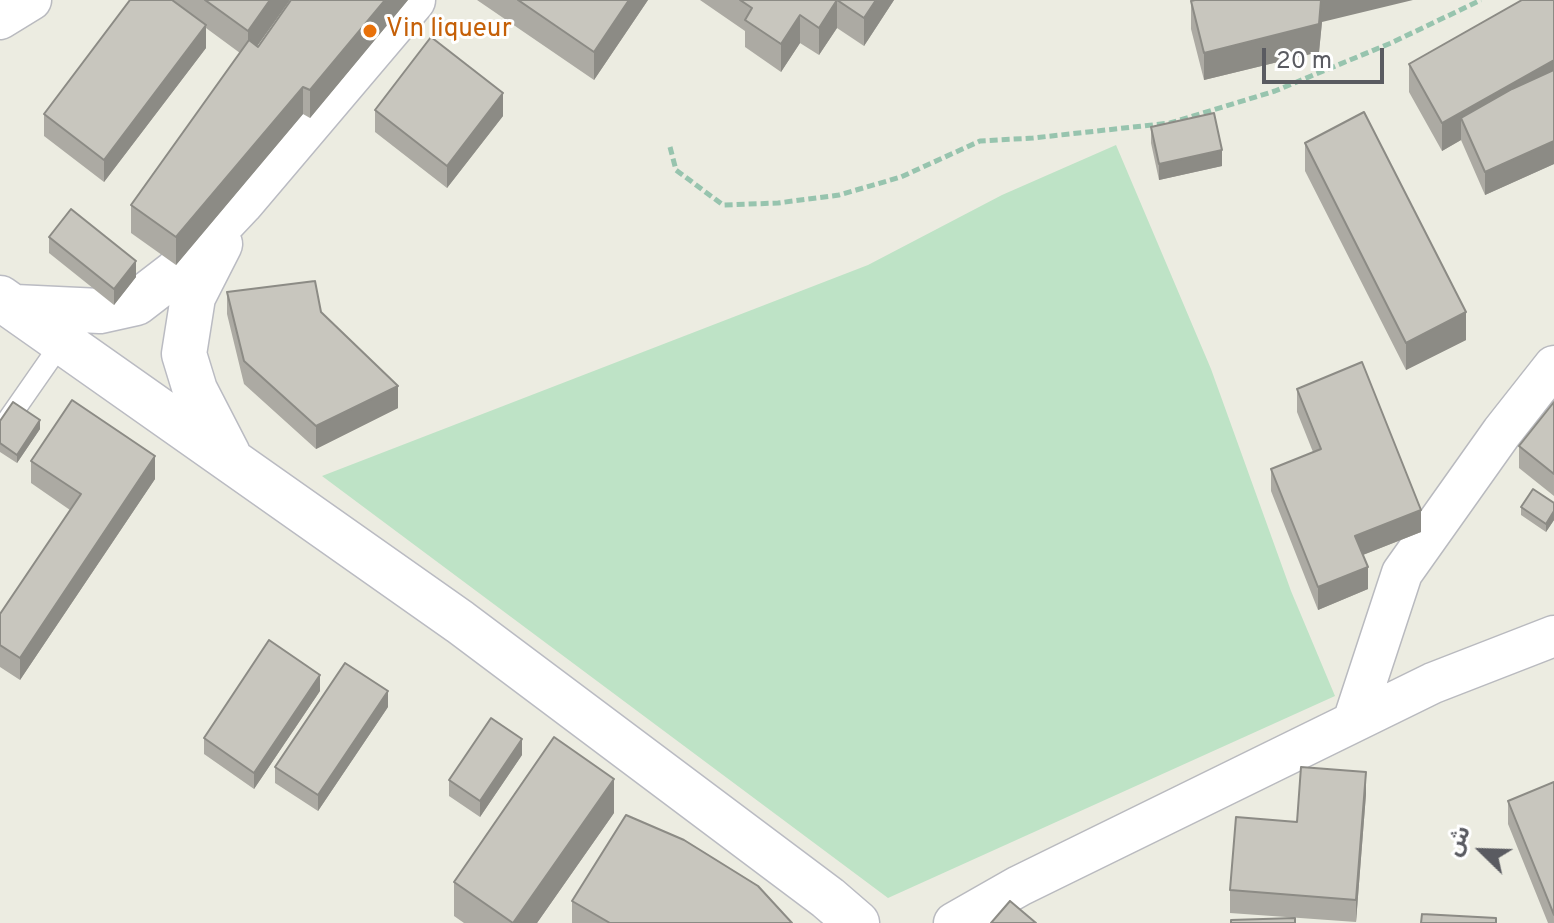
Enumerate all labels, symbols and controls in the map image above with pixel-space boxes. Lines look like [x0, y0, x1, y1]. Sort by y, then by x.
place label: Vin liqueur [386, 15, 512, 47]
marker: Vin liqueur [361, 22, 379, 40]
scale bar [1266, 32, 1388, 82]
text: 20 m [1276, 47, 1332, 77]
north arrow [1442, 811, 1522, 891]
text: ش [1441, 822, 1478, 861]

